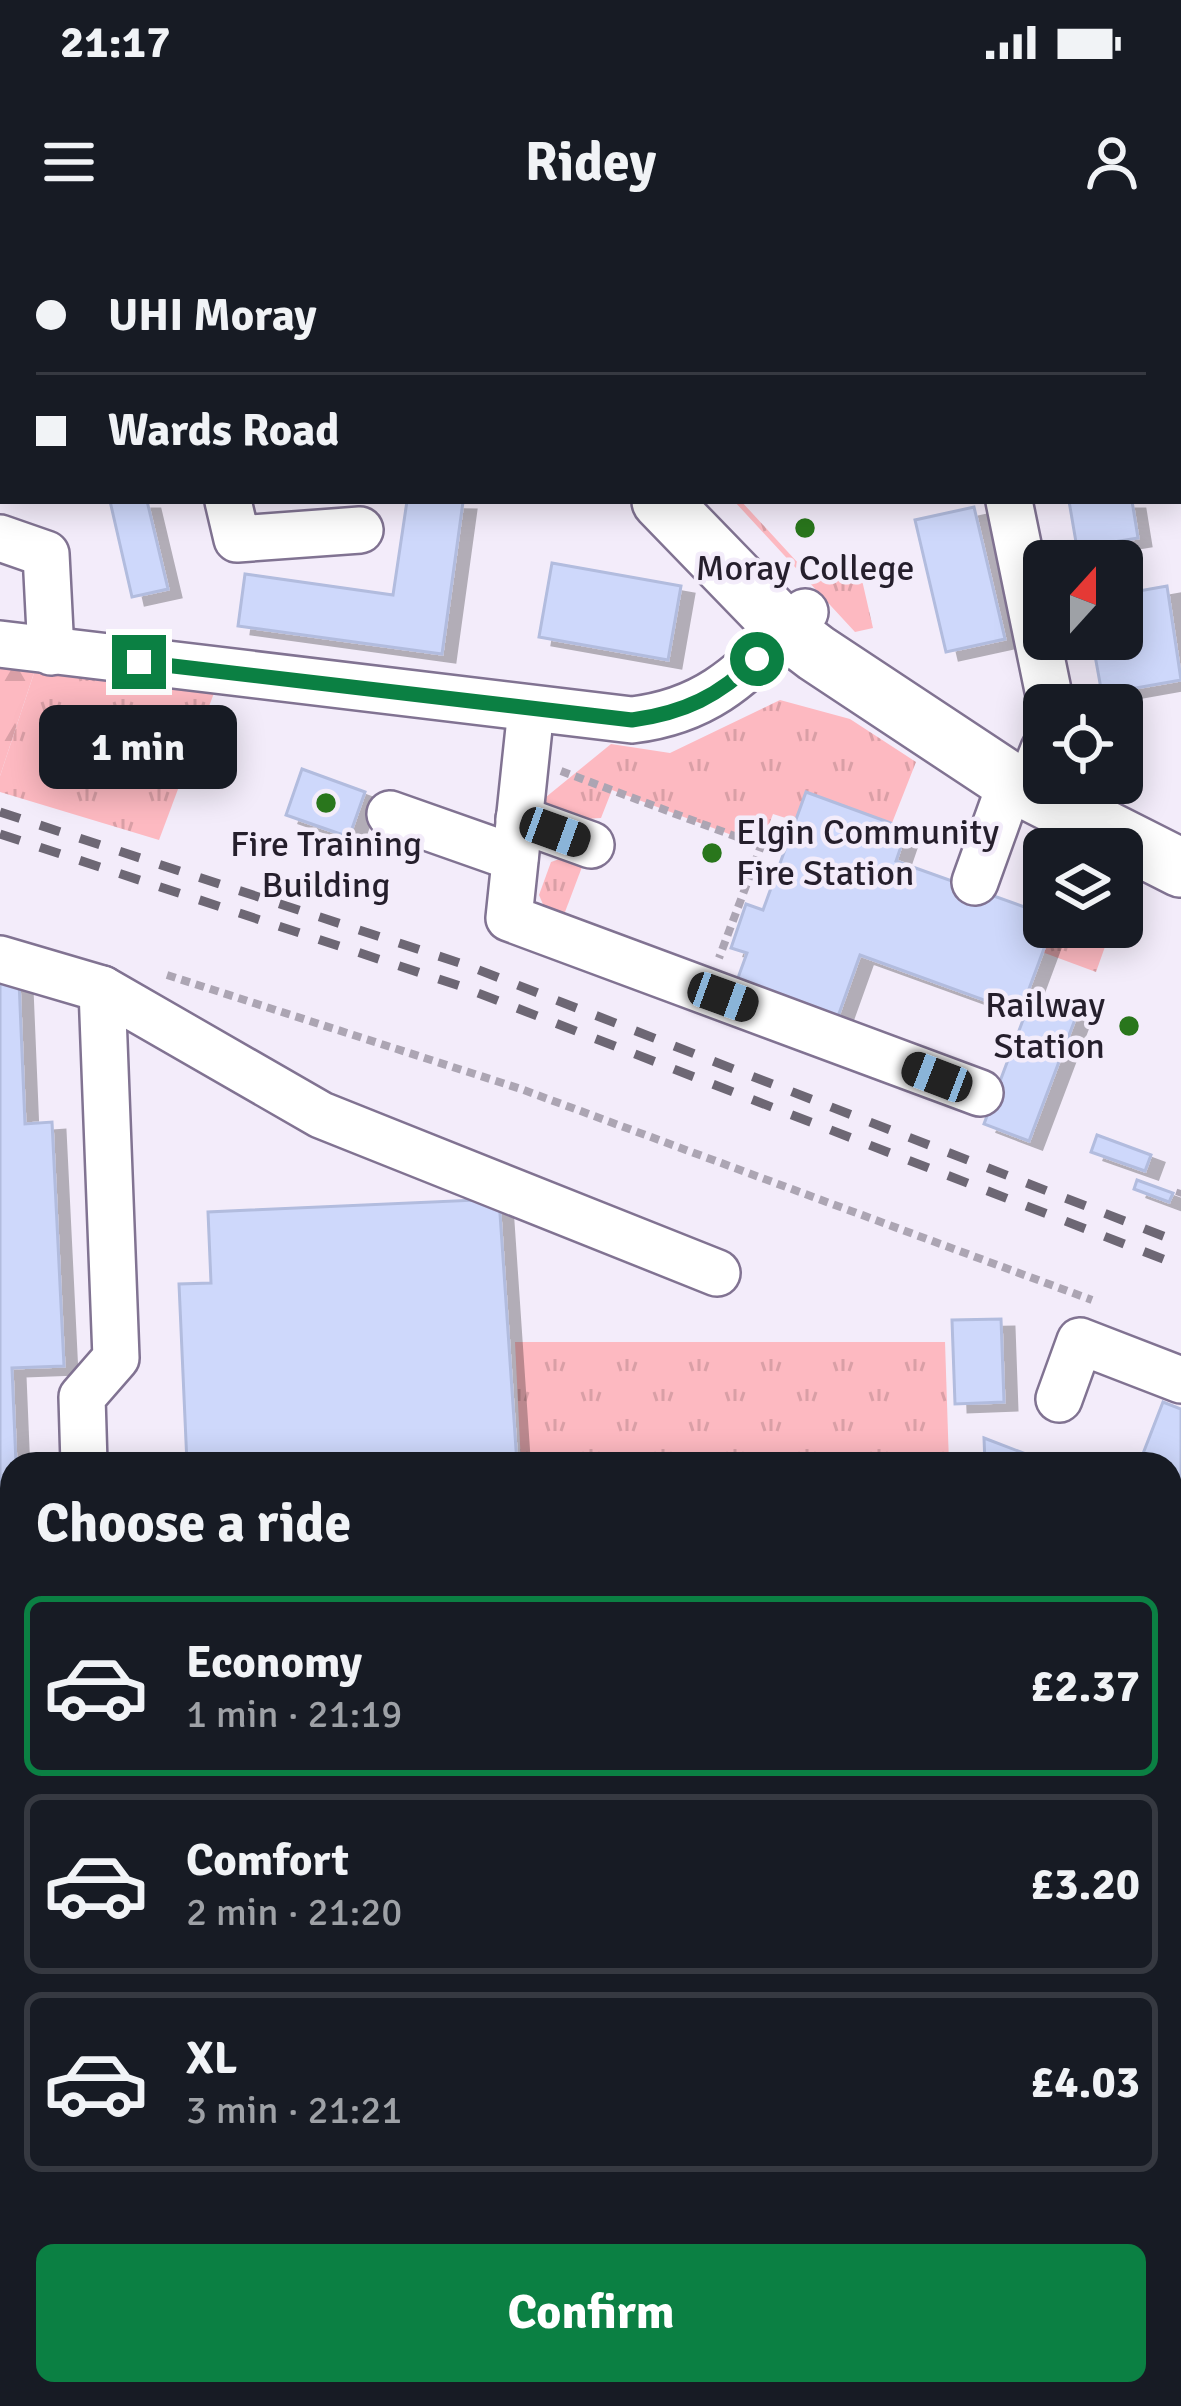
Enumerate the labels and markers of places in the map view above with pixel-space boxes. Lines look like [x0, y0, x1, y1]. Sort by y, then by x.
marker: Moray College [792, 515, 818, 541]
place label: Moray College [696, 546, 914, 591]
marker: Fire Training Building [313, 790, 339, 816]
place label: Elgin Community Fire Station [736, 810, 999, 896]
place label: Fire Training Building [230, 822, 422, 908]
marker: Elgin Community Fire Station [699, 840, 725, 866]
place label: Railway Station [985, 983, 1105, 1069]
marker: Railway Station [1116, 1013, 1142, 1039]

